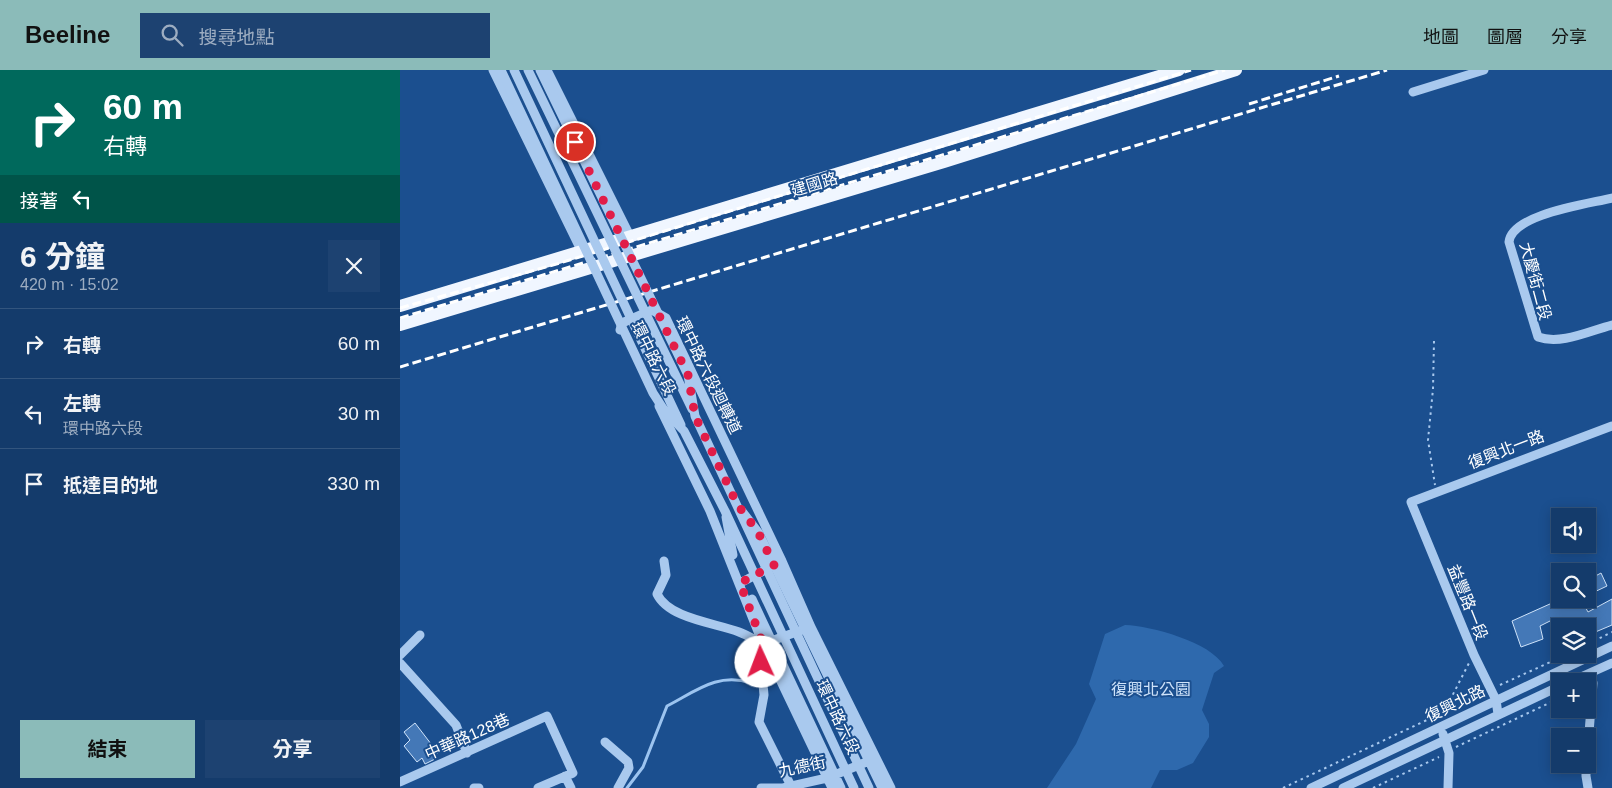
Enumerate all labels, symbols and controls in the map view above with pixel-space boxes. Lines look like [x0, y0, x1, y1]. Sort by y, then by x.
search box [140, 13, 490, 58]
text: Beeline [25, 21, 110, 48]
icon: search [158, 21, 186, 49]
text: 搜尋地點 [198, 27, 274, 48]
text: 地圖 [1423, 27, 1459, 47]
text: 圖層 [1487, 27, 1523, 47]
text: 分享 [1551, 27, 1587, 47]
text: 60 m [103, 87, 183, 126]
icon: right [20, 90, 85, 155]
pin [554, 121, 596, 163]
icon: arrive [561, 128, 589, 156]
text: 右轉 [103, 134, 147, 159]
street label: 建國路 [789, 169, 840, 200]
icon: left [68, 185, 96, 213]
text: 接著 [20, 191, 58, 212]
text: 6 分鐘 [20, 240, 105, 273]
button: close [328, 240, 380, 292]
street label: 大慶街二段 [1517, 240, 1555, 322]
text: 420 m · 15:02 [20, 276, 119, 293]
street label: 環中路六段迴轉道 [673, 314, 744, 436]
street label: 環中路六段 [628, 319, 679, 398]
icon: right [20, 330, 48, 358]
text: 60 m [338, 333, 380, 354]
text: 右轉 [63, 335, 101, 356]
text: 左轉 [63, 393, 101, 414]
icon: left [20, 400, 48, 428]
text: 30 m [338, 403, 380, 424]
text: 環中路六段 [63, 420, 143, 437]
street label: 復興北一路 [1466, 427, 1547, 472]
icon: arrive [20, 470, 48, 498]
text: 330 m [327, 473, 380, 494]
text: 抵達目的地 [63, 475, 158, 496]
map controls [1551, 508, 1596, 773]
button: sound [1551, 508, 1596, 553]
street label: 益豐路一段 [1445, 562, 1490, 642]
button: search [1551, 563, 1596, 608]
button: layers [1551, 618, 1596, 663]
position arrow [734, 635, 786, 687]
button: + [1551, 673, 1596, 718]
street label: 環中路六段 [813, 677, 862, 757]
park label: 復興北公園 [1111, 681, 1191, 698]
street label: 復興北路 [1423, 682, 1488, 725]
street label: 中華路128巷 [422, 710, 512, 763]
button: 結束 [20, 720, 195, 778]
button: 分享 [205, 720, 380, 778]
button: − [1551, 728, 1596, 773]
street label: 九德街 [777, 753, 827, 780]

